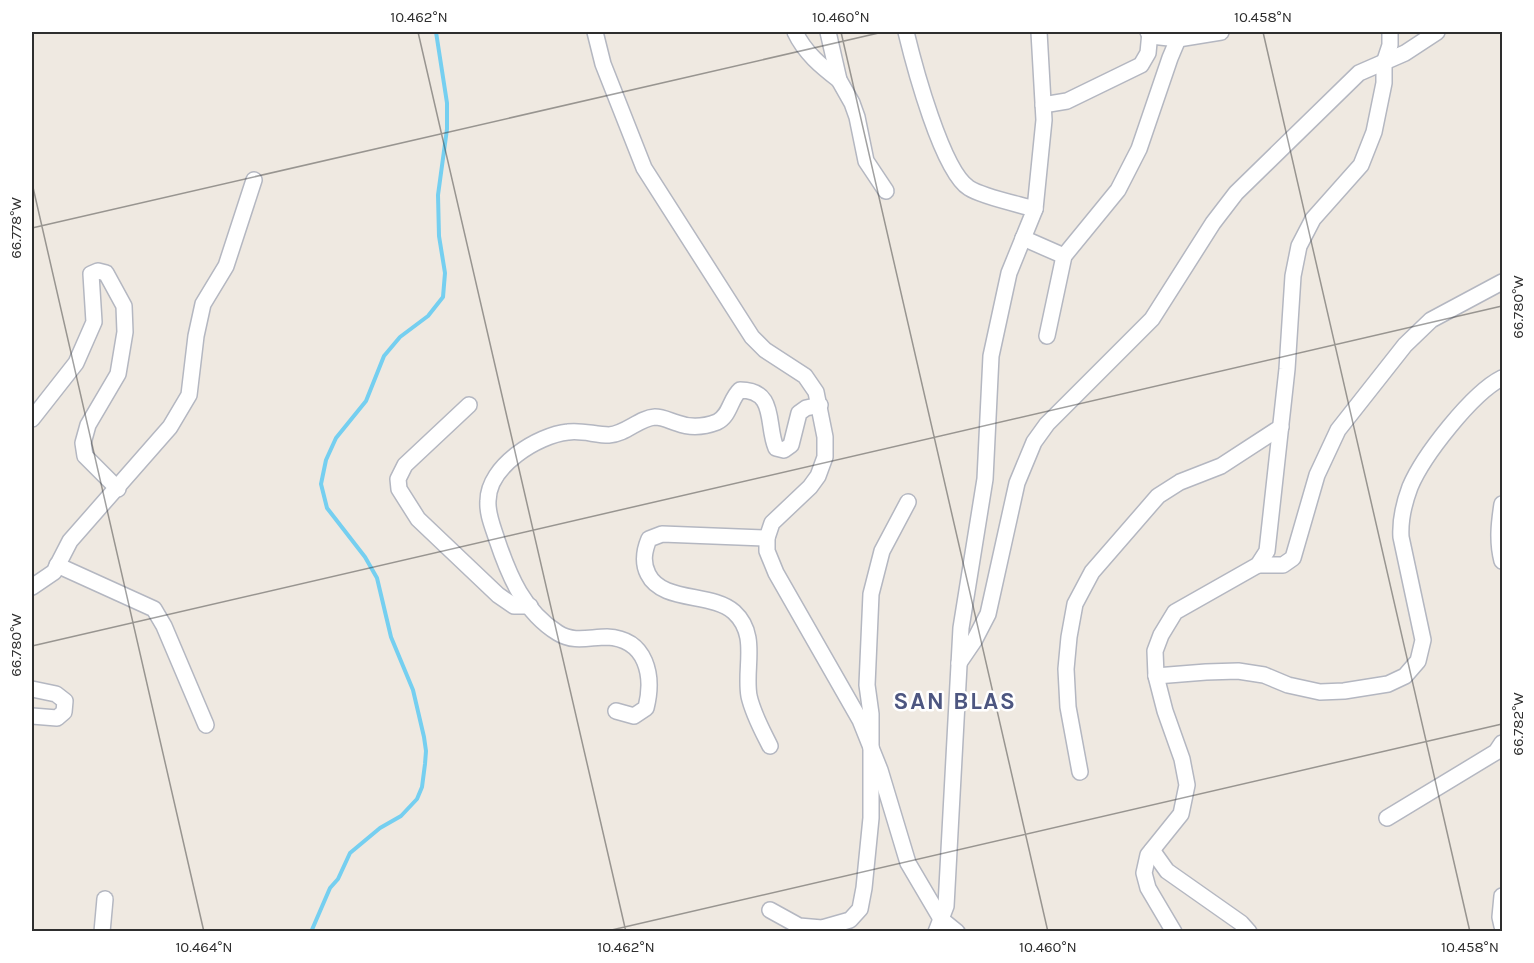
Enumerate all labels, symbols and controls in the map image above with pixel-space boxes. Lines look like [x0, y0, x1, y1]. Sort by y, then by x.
text: 10.462°N [390, 8, 448, 26]
text: 10.460°N [812, 8, 870, 26]
text: 10.458°N [1234, 8, 1292, 26]
text: 66.778°W [7, 197, 25, 259]
text: 66.780°W [1509, 275, 1527, 339]
text: 66.780°W [7, 613, 25, 677]
district label: SAN BLAS [893, 687, 1017, 715]
text: 66.782°W [1509, 692, 1527, 756]
text: 10.464°N [175, 938, 233, 956]
text: 10.462°N [597, 938, 655, 956]
text: 10.460°N [1019, 938, 1077, 956]
text: 10.458°N [1441, 938, 1499, 956]

